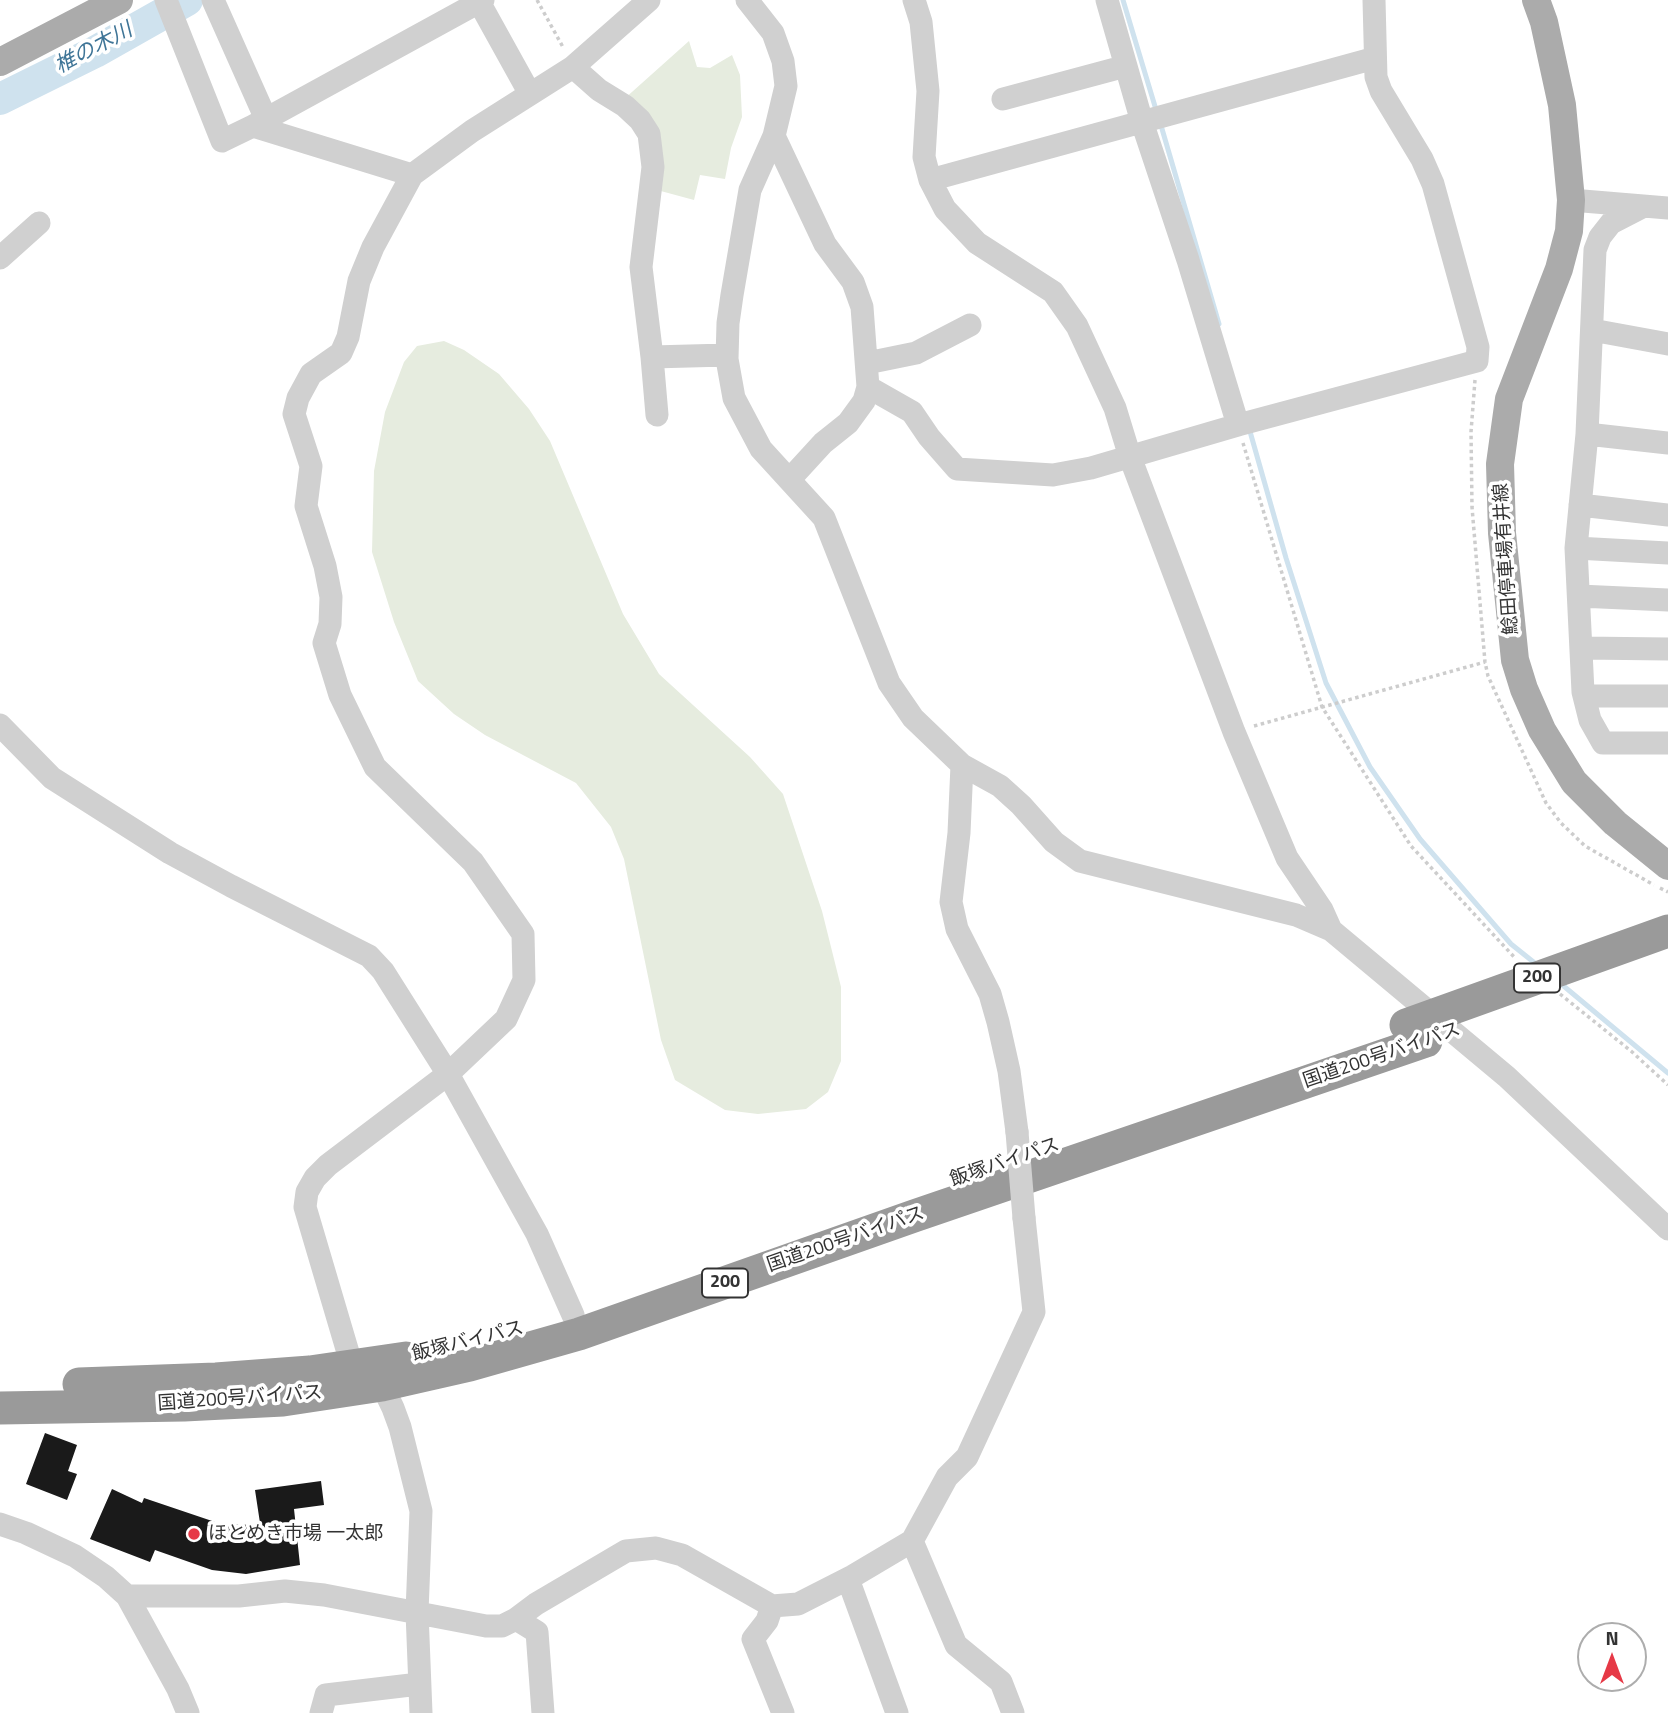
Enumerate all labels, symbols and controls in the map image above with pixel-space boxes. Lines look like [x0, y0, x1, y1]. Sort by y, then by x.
water label: 椎の木川 [51, 18, 137, 80]
street label: 鯰田停車場有井線 [1490, 482, 1524, 636]
road number: 200 [1514, 964, 1560, 993]
street label: 国道200号バイパス [1300, 1018, 1464, 1094]
street label: 飯塚バイパス [947, 1134, 1063, 1192]
street label: 国道200号バイパス [764, 1202, 928, 1278]
road number: 200 [702, 1268, 748, 1298]
street label: 飯塚バイパス [410, 1317, 526, 1367]
street label: 国道200号バイパス [157, 1382, 323, 1416]
place label: ほとめき市場 一太郎 [208, 1523, 383, 1545]
marker: ほとめき市場 一太郎 [186, 1526, 202, 1542]
north arrow [1577, 1622, 1647, 1692]
text: N [1605, 1623, 1619, 1652]

